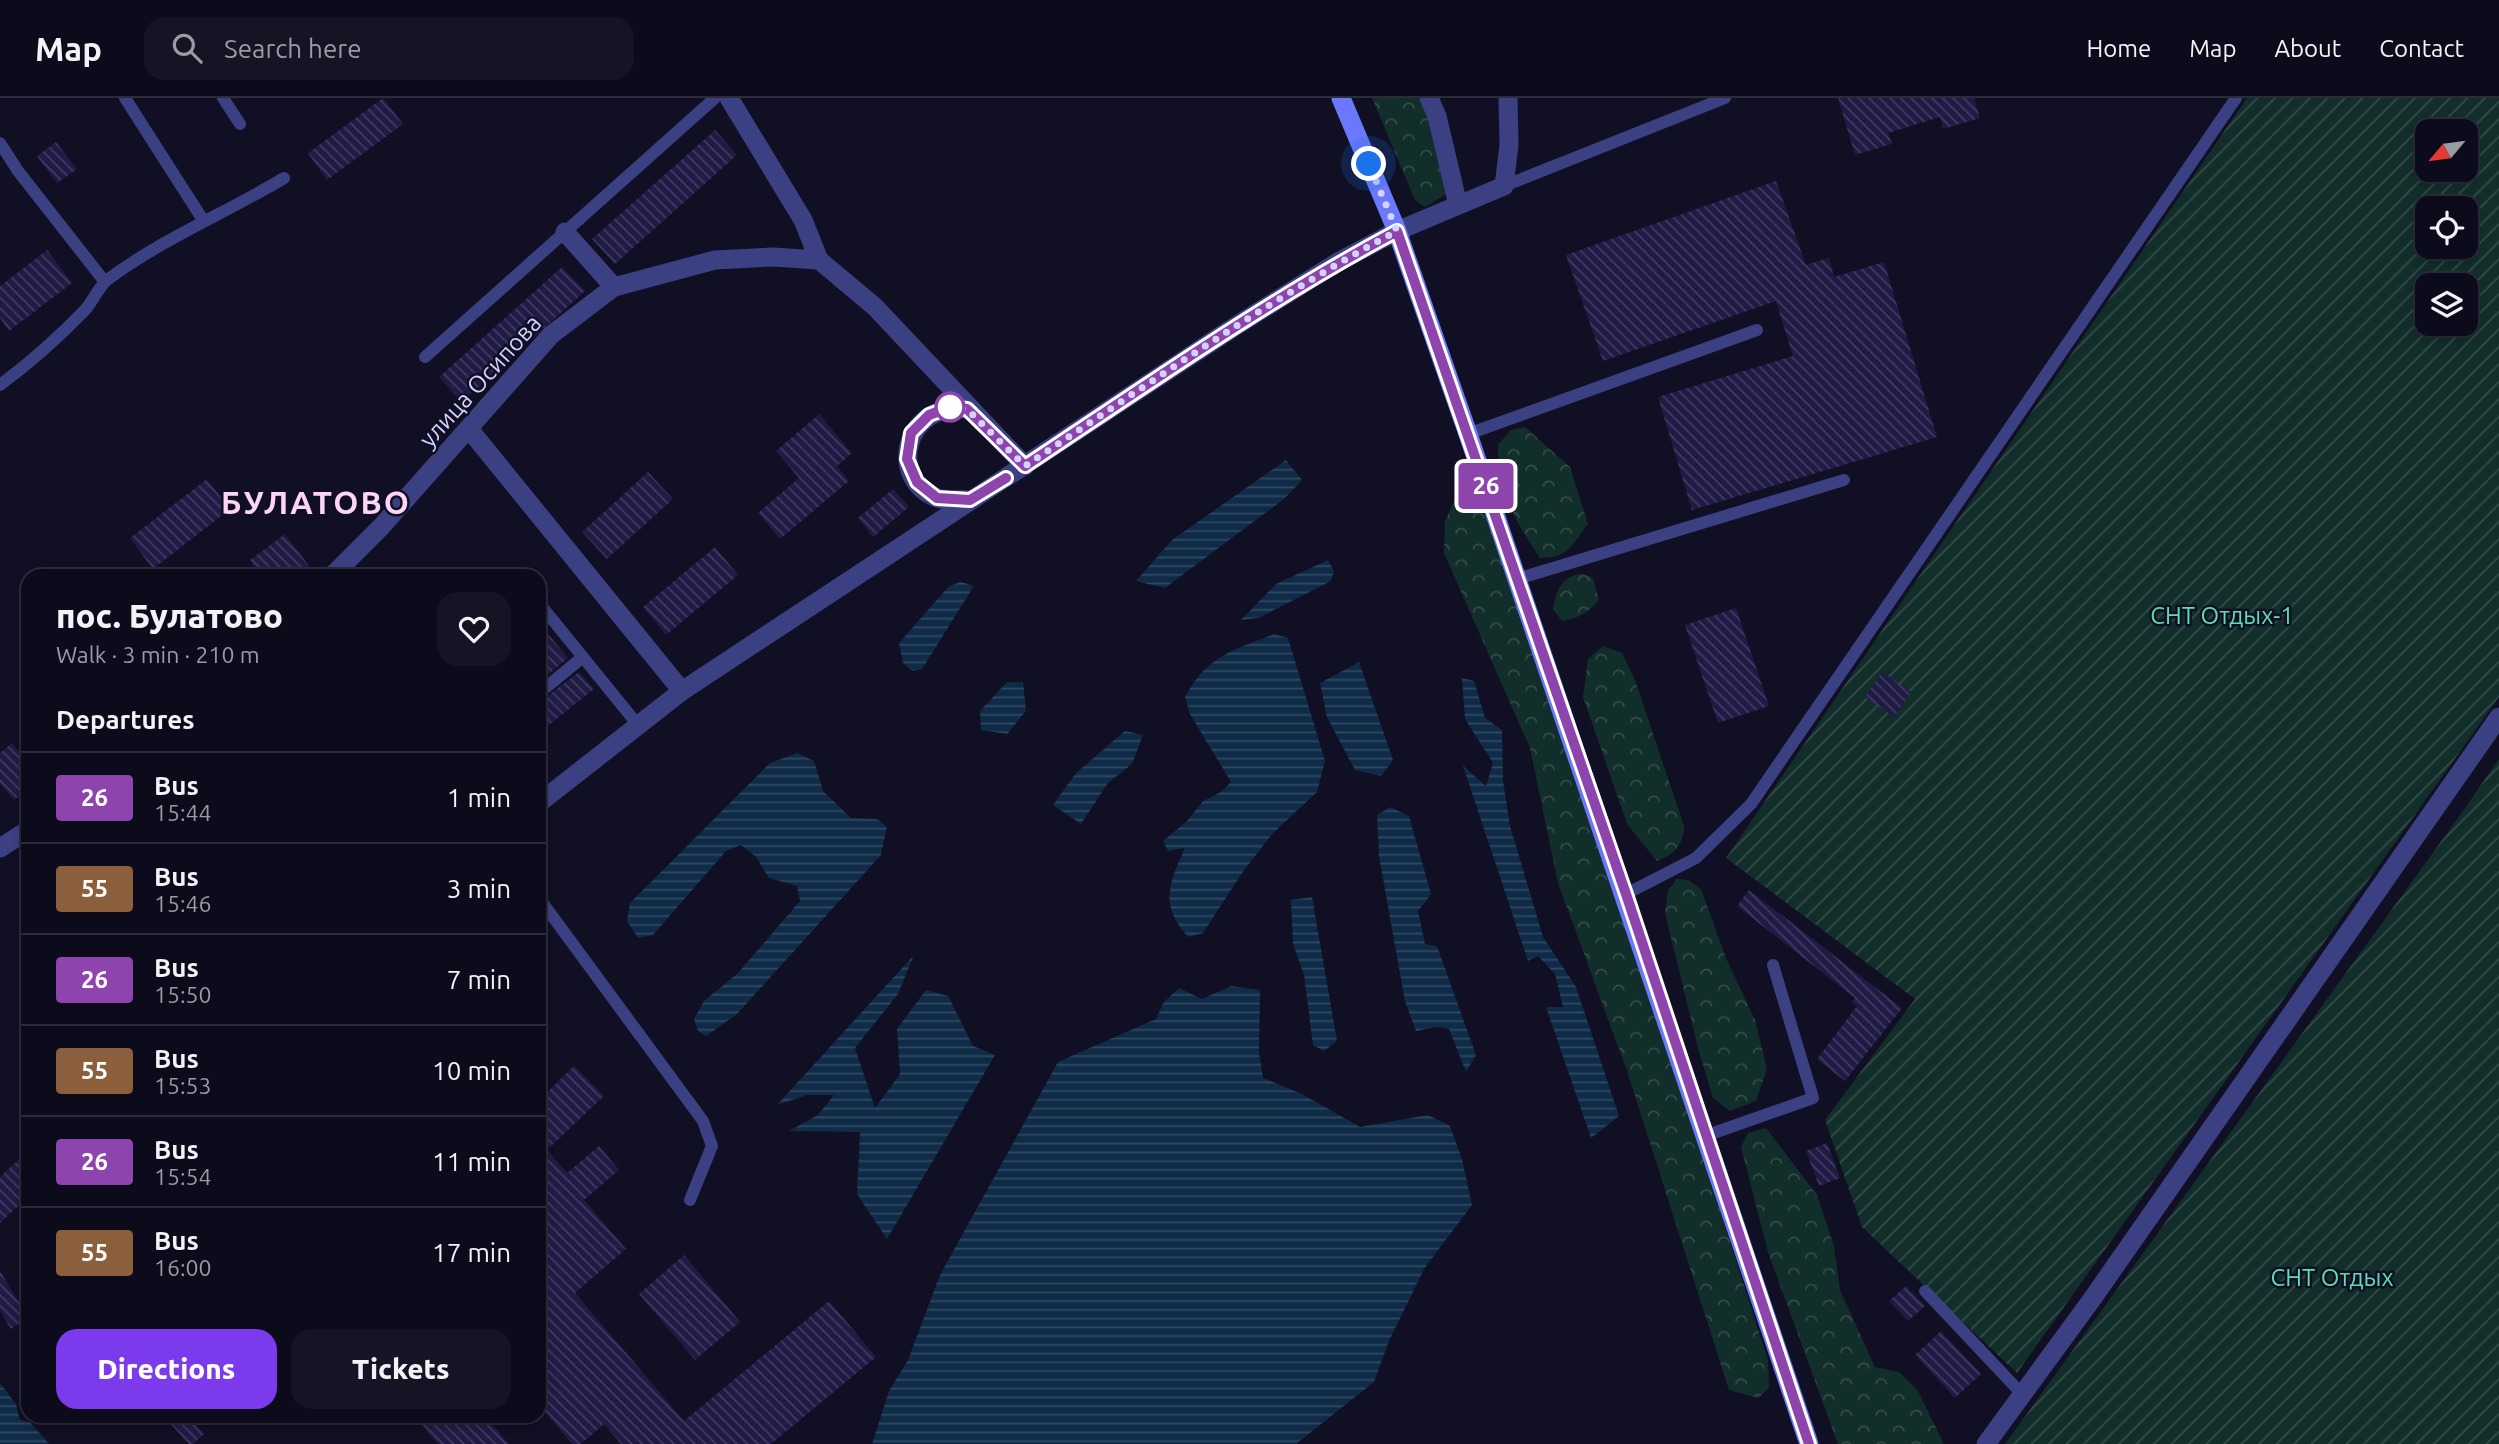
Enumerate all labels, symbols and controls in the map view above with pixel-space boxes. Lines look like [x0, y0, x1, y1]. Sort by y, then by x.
search box [144, 17, 634, 80]
icon: search [168, 29, 206, 67]
text: Map [35, 30, 102, 67]
text: Search here [224, 34, 362, 63]
text: Home [2086, 35, 2151, 62]
text: Map [2189, 35, 2236, 62]
text: About [2274, 35, 2341, 62]
text: Contact [2379, 35, 2464, 62]
north arrow [2415, 119, 2478, 182]
map controls [2415, 119, 2478, 336]
your location [1351, 146, 1386, 181]
button: locate [2415, 196, 2478, 259]
button: layers [2415, 273, 2478, 336]
street label: улица Осипова [414, 309, 546, 453]
unlabelled marker [935, 392, 965, 422]
line badge: 26 [1454, 463, 1518, 509]
text: 26 [1472, 472, 1500, 499]
district label: БУЛАТОВО [221, 484, 411, 520]
button: heart [437, 592, 511, 666]
text: пос. Булатово [56, 597, 283, 634]
park label: СНТ Отдых-1 [2150, 602, 2294, 629]
text: Walk · 3 min · 210 m [56, 642, 260, 667]
text: Departures [56, 705, 194, 734]
text: Bus [154, 771, 199, 800]
text: 1 min [447, 783, 511, 812]
text: 26 [81, 784, 108, 811]
text: 15:44 [154, 800, 212, 825]
text: Bus [154, 862, 199, 891]
text: 3 min [447, 874, 511, 903]
text: 55 [81, 875, 108, 902]
text: 15:46 [154, 891, 212, 916]
text: Bus [154, 953, 199, 982]
text: 7 min [447, 965, 511, 994]
text: 26 [81, 966, 108, 993]
text: 15:50 [154, 982, 212, 1007]
text: Bus [154, 1044, 199, 1073]
text: 10 min [432, 1056, 511, 1085]
text: 55 [81, 1057, 108, 1084]
text: 15:53 [154, 1073, 212, 1098]
text: Bus [154, 1135, 199, 1164]
text: 11 min [432, 1147, 511, 1176]
text: 26 [81, 1148, 108, 1175]
text: 15:54 [154, 1164, 212, 1189]
text: Bus [154, 1226, 199, 1255]
text: 17 min [432, 1238, 511, 1267]
text: 55 [81, 1239, 108, 1266]
text: 16:00 [154, 1255, 212, 1280]
park label: СНТ Отдых [2271, 1264, 2394, 1291]
button: Directions [56, 1329, 277, 1409]
button: Tickets [291, 1329, 511, 1409]

